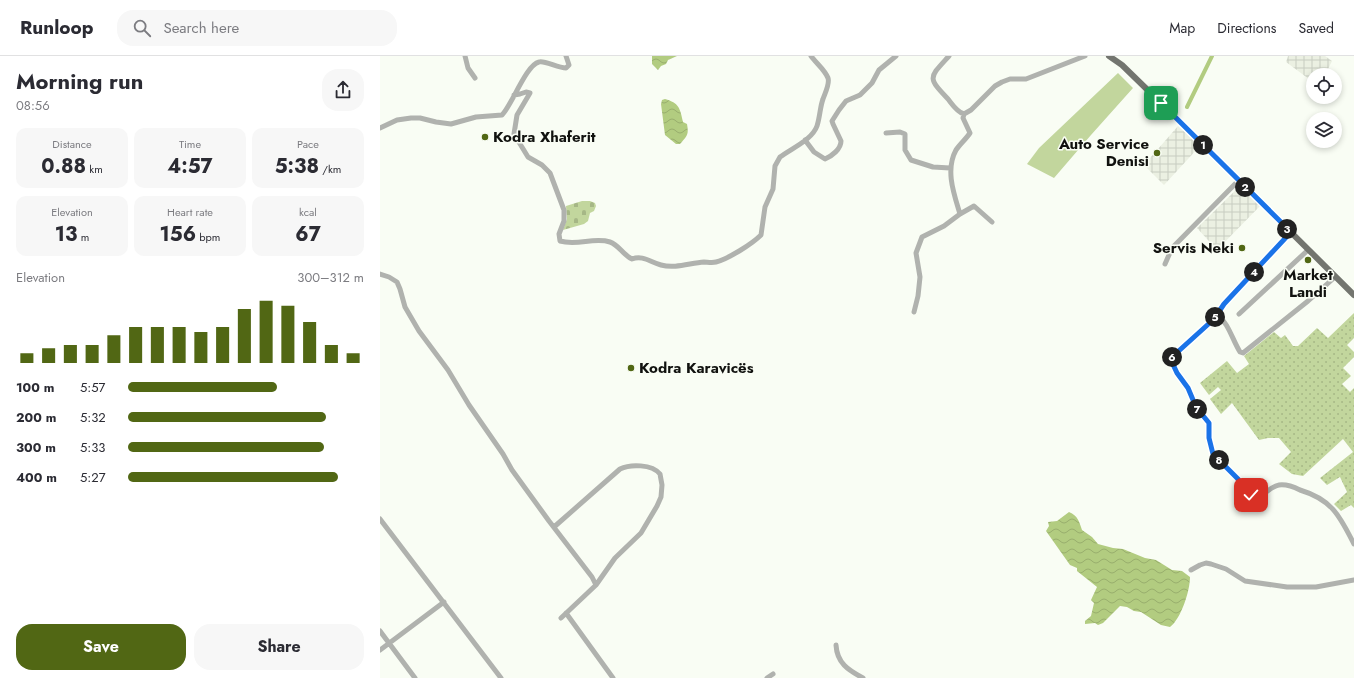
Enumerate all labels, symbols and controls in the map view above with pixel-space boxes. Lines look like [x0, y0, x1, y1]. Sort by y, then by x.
search box [117, 10, 397, 46]
text: Runloop [20, 14, 93, 41]
icon: search [131, 17, 153, 39]
text: Search here [163, 17, 239, 39]
text: Map [1169, 18, 1195, 38]
text: Directions [1217, 18, 1277, 38]
text: Saved [1299, 18, 1334, 38]
text: Morning run [16, 65, 143, 97]
map controls [1306, 68, 1342, 148]
button: locate [1306, 68, 1342, 104]
button: share [322, 69, 364, 111]
pin [1144, 86, 1178, 120]
icon: arrive [1150, 92, 1172, 114]
text: 08:56 [16, 96, 50, 115]
button: layers [1306, 112, 1342, 148]
place label: Kodra Xhaferit [493, 126, 596, 148]
marker: Kodra Xhaferit [480, 132, 490, 142]
place label: Auto Service Denisi [1058, 133, 1149, 172]
pin: 1 [1193, 135, 1213, 155]
text: Distance [52, 136, 92, 152]
text: Time [179, 136, 201, 152]
text: Pace [297, 136, 319, 152]
text: 1 [1200, 137, 1206, 153]
marker: Auto Service Denisi [1152, 148, 1162, 158]
text: 0.88 [41, 152, 86, 181]
text: 4:57 [167, 152, 213, 181]
text: 5:38 [275, 152, 319, 181]
text: km [86, 161, 103, 177]
text: /km [319, 161, 341, 177]
pin: 2 [1235, 177, 1255, 197]
text: 2 [1241, 179, 1249, 195]
text: Elevation [51, 204, 93, 220]
text: Heart rate [167, 204, 213, 220]
text: kcal [299, 204, 317, 220]
pin: 3 [1277, 219, 1297, 239]
text: 13 [55, 220, 77, 249]
text: 156 [160, 220, 196, 249]
text: 67 [295, 220, 321, 249]
text: 3 [1284, 221, 1290, 237]
text: m [77, 229, 89, 245]
text: bpm [196, 229, 220, 245]
place label: Servis Neki [1153, 237, 1234, 259]
marker: Servis Neki [1237, 243, 1247, 253]
marker: Market Landi [1303, 255, 1313, 265]
pin: 4 [1244, 262, 1264, 282]
text: 4 [1250, 264, 1258, 280]
place label: Market Landi [1283, 264, 1333, 303]
text: Elevation [16, 268, 65, 287]
text: 300–312 m [297, 268, 364, 287]
pin: 5 [1205, 307, 1225, 327]
text: 5 [1211, 309, 1219, 325]
pin: 6 [1162, 347, 1182, 367]
text: 6 [1168, 349, 1176, 365]
place label: Kodra Karavicës [639, 357, 754, 379]
marker: Kodra Karavicës [626, 363, 636, 373]
text: 100 m [16, 378, 54, 397]
text: 5:57 [80, 378, 105, 397]
pin: 7 [1187, 399, 1207, 419]
text: 7 [1194, 401, 1200, 417]
text: 200 m [16, 408, 56, 427]
text: 5:32 [80, 408, 106, 427]
text: 300 m [16, 438, 56, 457]
text: 5:33 [80, 438, 105, 457]
pin: 8 [1209, 450, 1229, 470]
text: 8 [1216, 452, 1222, 468]
text: 400 m [16, 468, 57, 487]
text: 5:27 [80, 468, 105, 487]
pin [1234, 478, 1268, 512]
icon: check [1240, 484, 1262, 506]
button: Save [16, 624, 186, 670]
button: Share [194, 624, 364, 670]

